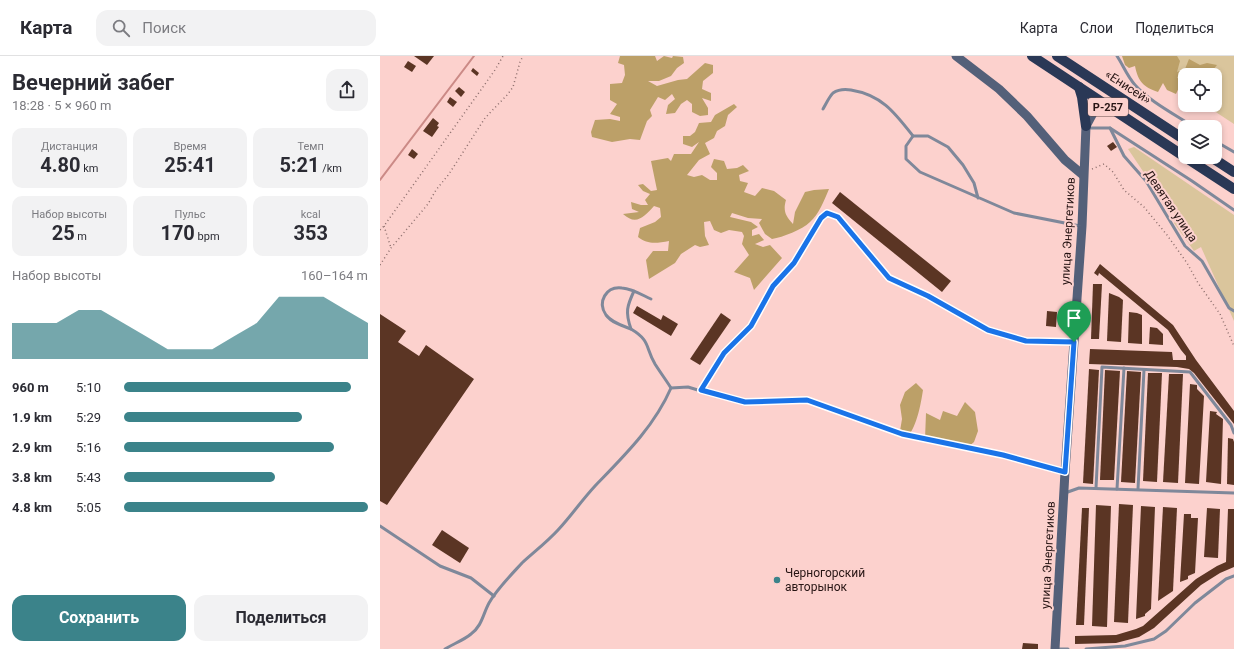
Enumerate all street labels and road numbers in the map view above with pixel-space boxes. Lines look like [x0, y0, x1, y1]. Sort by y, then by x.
street label: «Енисей» [1103, 67, 1154, 107]
road number: Р-257 [1088, 98, 1128, 116]
street label: Девятая улица [1142, 167, 1200, 245]
street label: улица Энергетиков [1058, 177, 1078, 285]
street label: улица Энергетиков [1038, 501, 1058, 609]

